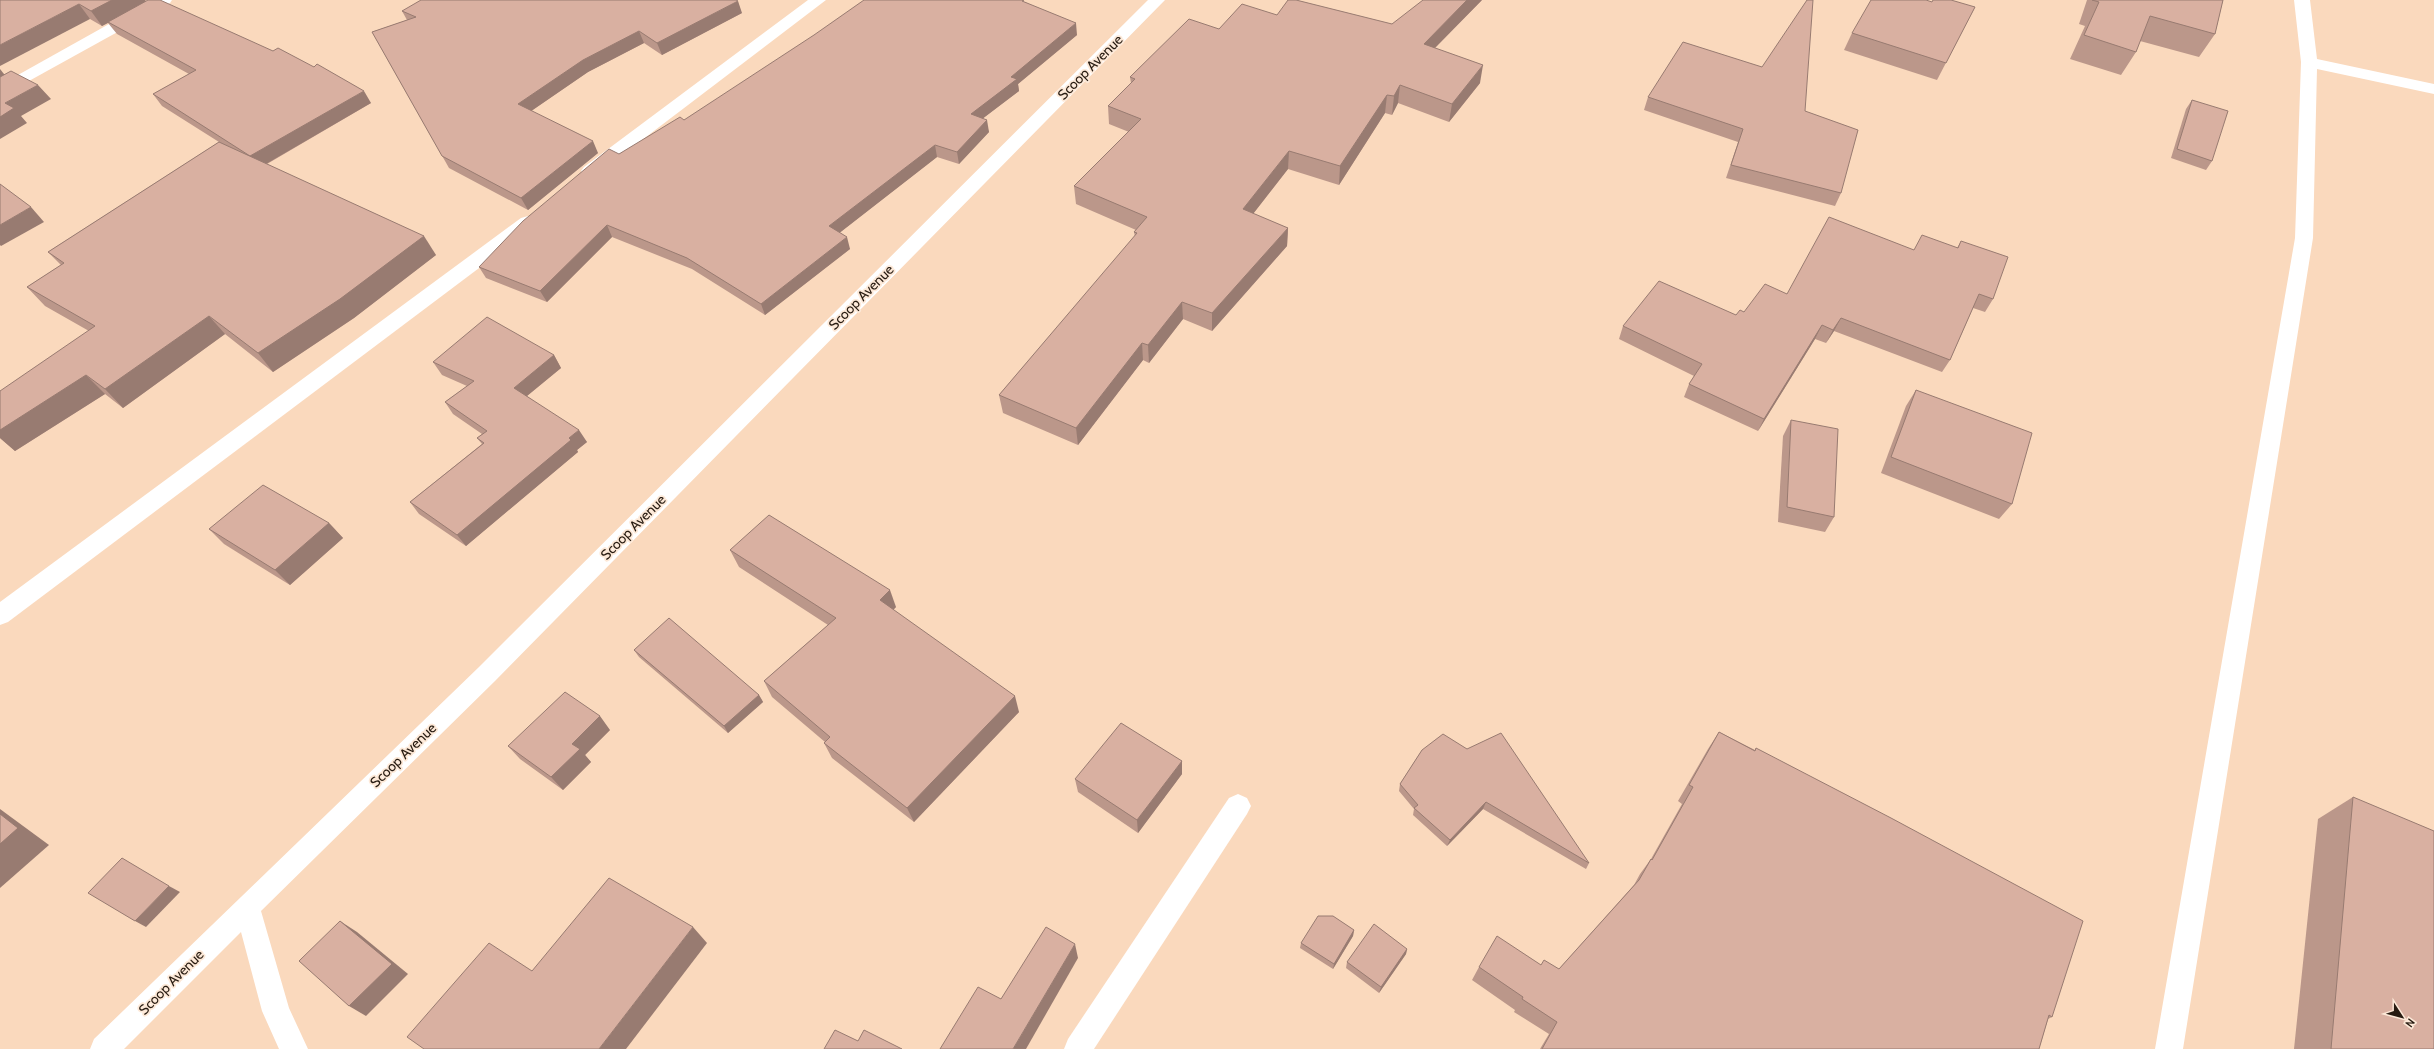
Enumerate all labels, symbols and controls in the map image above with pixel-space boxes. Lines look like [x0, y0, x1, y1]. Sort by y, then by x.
street label: Scoop Avenue [1054, 31, 1126, 103]
street label: Scoop Avenue [825, 261, 897, 333]
street label: Scoop Avenue [597, 491, 669, 563]
street label: Scoop Avenue [366, 719, 440, 791]
street label: Scoop Avenue [135, 946, 207, 1018]
north arrow [2382, 997, 2422, 1037]
text: N [2402, 1016, 2418, 1030]

